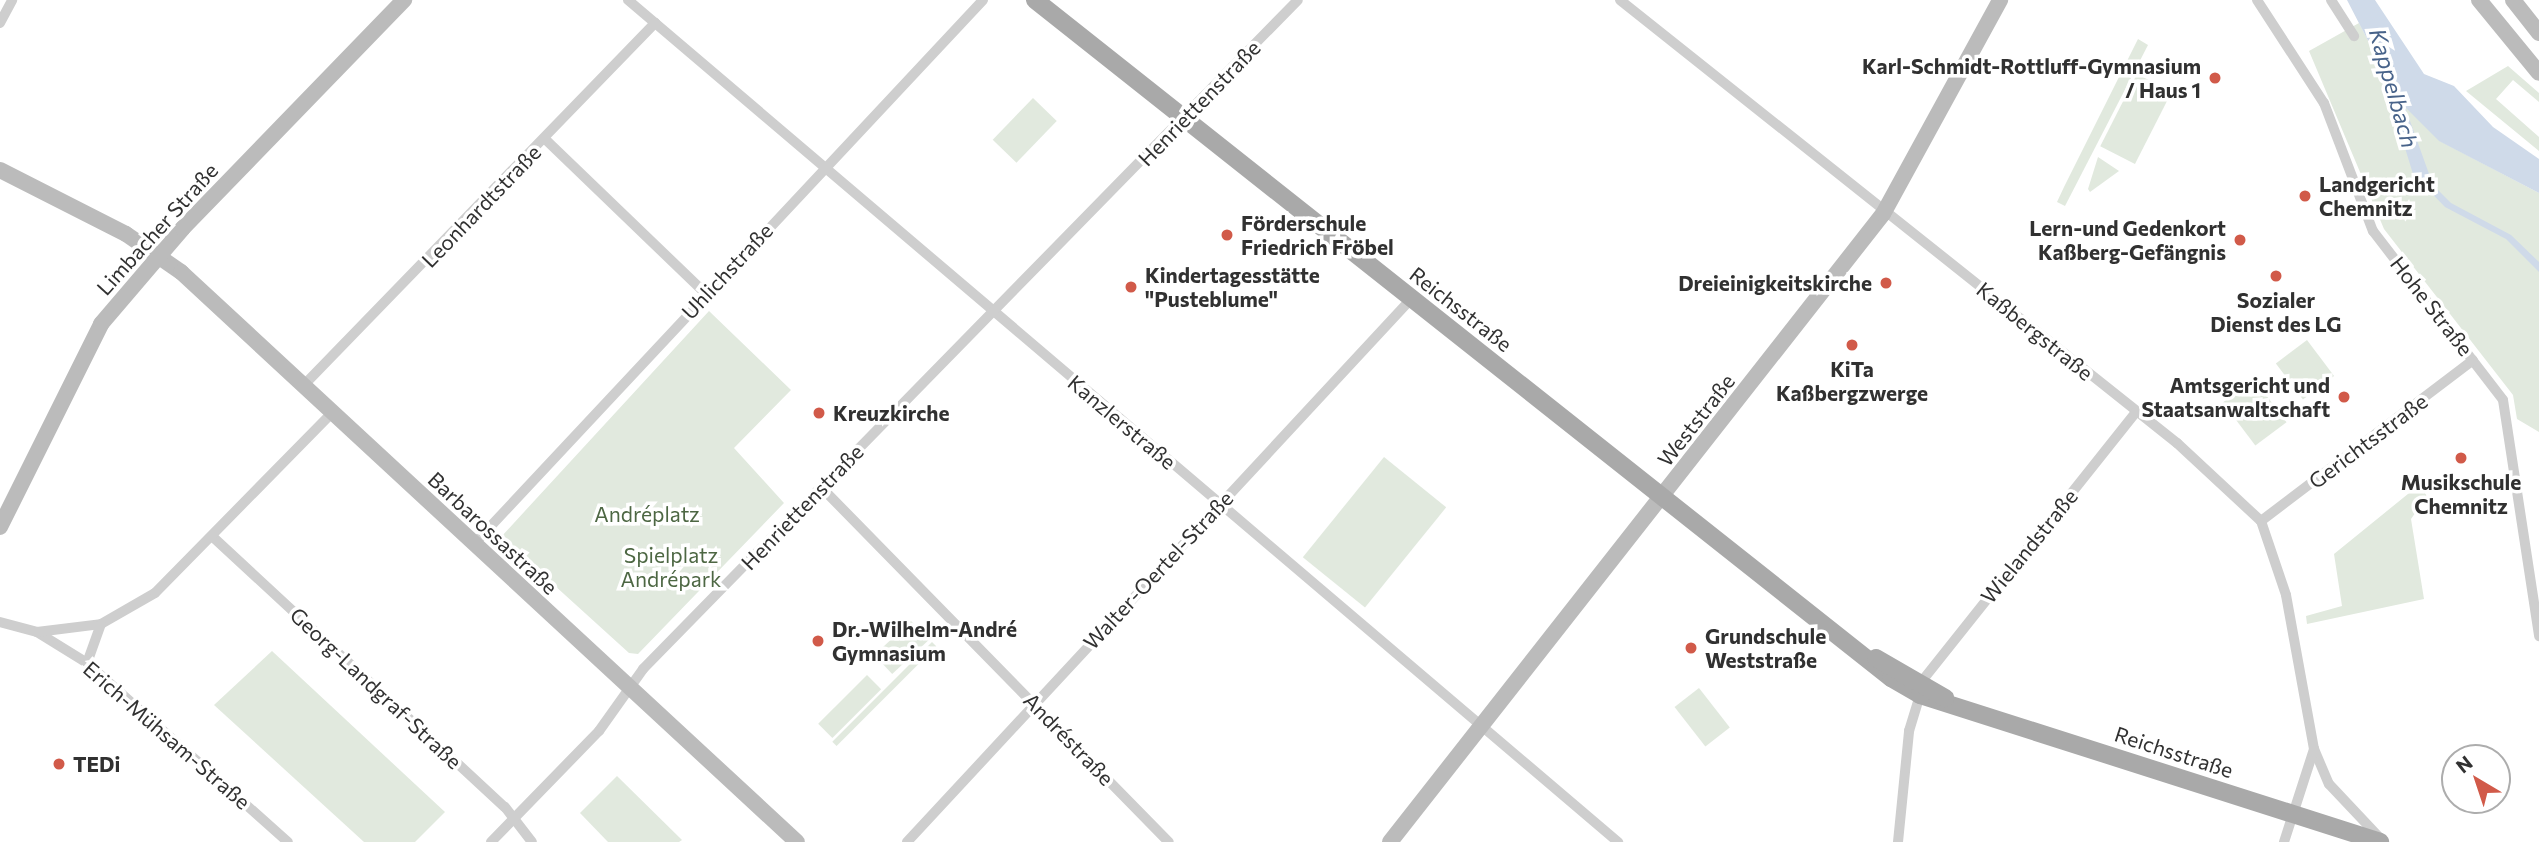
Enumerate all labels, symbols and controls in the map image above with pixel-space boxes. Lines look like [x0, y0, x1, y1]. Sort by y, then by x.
water label: Kappelbach [2364, 25, 2424, 151]
street label: Henriettenstraße [1133, 35, 1265, 171]
place label: Karl-Schmidt-Rottluff-Gymnasium / Haus 1 [1862, 53, 2201, 103]
marker: Karl-Schmidt-Rottluff-Gymnasium / Haus 1 [2207, 70, 2223, 86]
street label: Leonhardtstraße [416, 140, 546, 272]
street label: Limbacher Straße [91, 158, 223, 300]
place label: Landgericht Chemnitz [2319, 171, 2435, 221]
marker: Landgericht Chemnitz [2297, 188, 2313, 204]
place label: Förderschule Friedrich Fröbel [1241, 210, 1394, 260]
place label: Lern-und Gedenkort Kaßberg-Gefängnis [2029, 215, 2226, 265]
street label: Uhlichstraße [676, 218, 778, 324]
marker: Förderschule Friedrich Fröbel [1219, 227, 1235, 243]
marker: Lern-und Gedenkort Kaßberg-Gefängnis [2232, 232, 2248, 248]
street label: Hohe Straße [2385, 251, 2479, 361]
street label: Reichsstraße [1405, 261, 1517, 357]
place label: Kindertagesstätte "Pusteblume" [1145, 262, 1320, 312]
marker: Sozialer Dienst des LG [2268, 268, 2284, 284]
place label: Dreieinigkeitskirche [1678, 270, 1872, 296]
marker: Dreieinigkeitskirche [1878, 275, 1894, 291]
street label: Kaßbergstraße [1972, 276, 2098, 386]
marker: Kindertagesstätte "Pusteblume" [1123, 279, 1139, 295]
place label: Sozialer Dienst des LG [2210, 287, 2342, 337]
marker: KiTa Kaßbergzwerge [1844, 337, 1860, 353]
place label: KiTa Kaßbergzwerge [1776, 356, 1928, 406]
street label: Weststraße [1652, 369, 1740, 471]
street label: Kanzlerstraße [1063, 370, 1181, 474]
place label: Amtsgericht und Staatsanwaltschaft [2141, 372, 2330, 422]
street label: Gerichtsstraße [2304, 388, 2432, 494]
marker: Amtsgericht und Staatsanwaltschaft [2336, 389, 2352, 405]
place label: Kreuzkirche [833, 400, 950, 426]
marker: Kreuzkirche [811, 405, 827, 421]
street label: Henriettenstraße [736, 439, 868, 575]
marker: Musikschule Chemnitz [2453, 450, 2469, 466]
street label: Barbarossastraße [423, 467, 563, 599]
place label: Musikschule Chemnitz [2401, 469, 2521, 519]
street label: Wielandstraße [1975, 484, 2083, 608]
street label: Walter-Oertel-Straße [1078, 486, 1238, 654]
park label: Andréplatz [594, 501, 700, 527]
park label: Spielplatz Andrépark [621, 542, 721, 592]
street label: Georg-Landgraf-Straße [285, 602, 467, 774]
place label: Dr.-Wilhelm-André Gymnasium [832, 616, 1017, 666]
place label: Grundschule Weststraße [1705, 623, 1826, 673]
marker: Dr.-Wilhelm-André Gymnasium [810, 633, 826, 649]
marker: Grundschule Weststraße [1683, 640, 1699, 656]
street label: Erich-Mühsam-Straße [78, 656, 256, 814]
street label: Andréstraße [1019, 688, 1119, 790]
street label: Reichsstraße [2112, 721, 2236, 783]
north arrow [2441, 744, 2511, 814]
text: N [2451, 750, 2477, 777]
place label: TEDi [73, 751, 120, 777]
marker: TEDi [51, 756, 67, 772]

